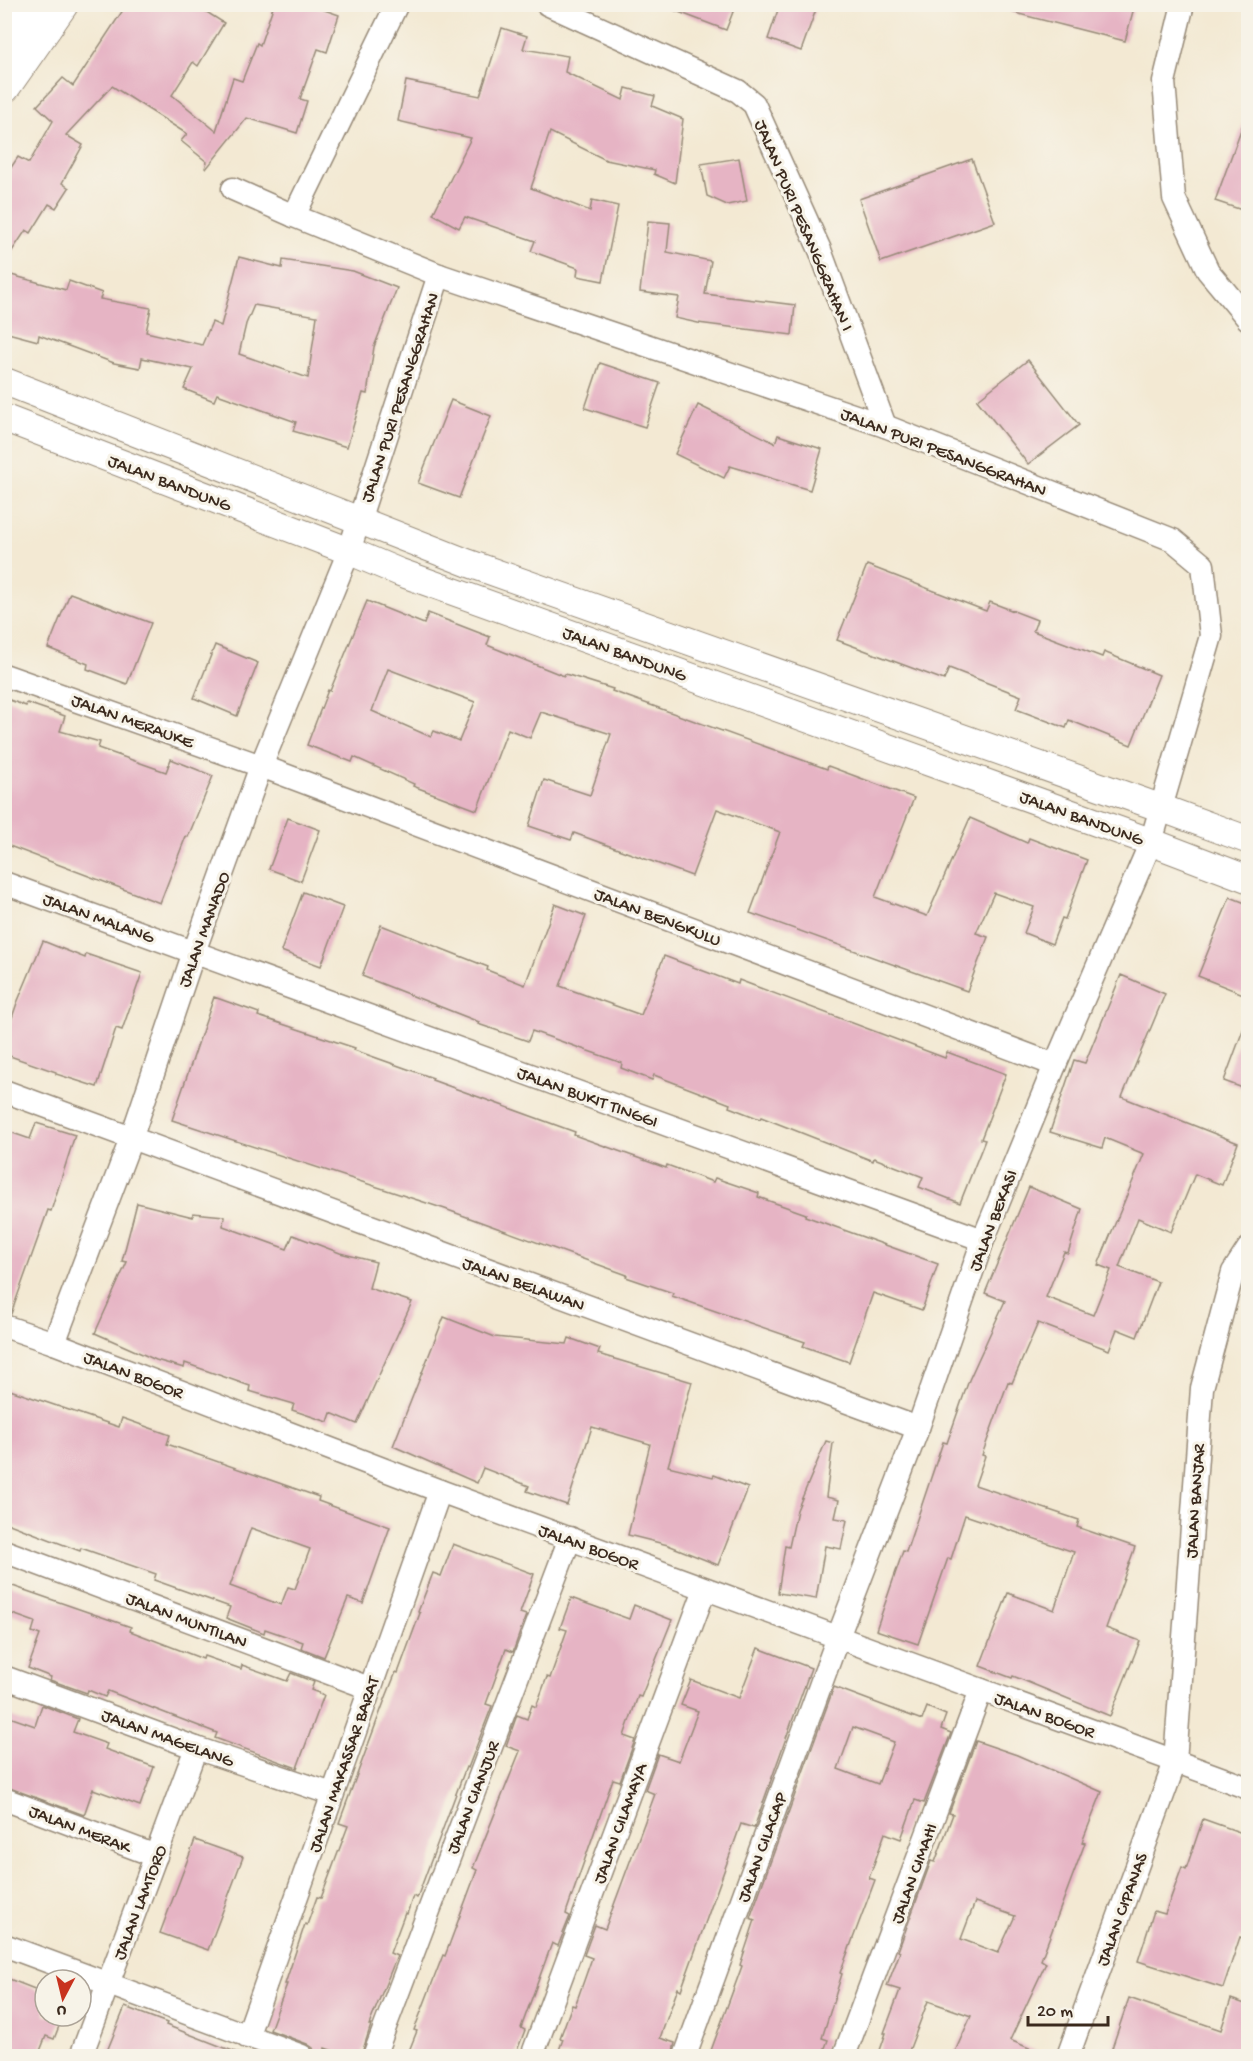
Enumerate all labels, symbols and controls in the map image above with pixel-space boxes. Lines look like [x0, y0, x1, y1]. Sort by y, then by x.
street label: JALAN PURI PESANGGRAHAN I [749, 117, 857, 335]
street label: JALAN PURI PESANGGRAHAN [358, 290, 445, 505]
street label: JALAN PURI PESANGGRAHAN [837, 404, 1049, 502]
street label: JALAN BANDUNG [105, 451, 234, 518]
street label: JALAN BANDUNG [559, 623, 689, 688]
street label: JALAN MERAUKE [68, 690, 197, 754]
street label: JALAN BANDUNG [1016, 787, 1146, 852]
street label: JALAN MANADO [175, 869, 236, 990]
street label: JALAN BENGKULU [591, 884, 724, 952]
street label: JALAN MALANG [40, 890, 157, 949]
street label: JALAN BUKIT TINGGI [514, 1063, 660, 1134]
street label: JALAN BEKASI [965, 1167, 1023, 1275]
street label: JALAN BELAWAN [459, 1253, 587, 1317]
street label: JALAN BOGOR [80, 1348, 186, 1405]
street label: JALAN BANJAR [1182, 1443, 1211, 1559]
street label: JALAN BOGOR [535, 1521, 642, 1576]
street label: JALAN MUNTILAN [122, 1589, 250, 1654]
street label: JALAN MAKASSAR BARAT [305, 1673, 386, 1856]
street label: JALAN BOGOR [991, 1689, 1098, 1744]
street label: JALAN MAGELANG [98, 1706, 237, 1773]
street label: JALAN CIANJUR [443, 1738, 506, 1857]
street label: JALAN CILAMAYA [590, 1759, 653, 1887]
street label: JALAN CILACAP [734, 1789, 793, 1905]
street label: JALAN MERAK [25, 1801, 135, 1860]
street label: JALAN CIMAHI [887, 1821, 943, 1927]
street label: JALAN LAMTORO [110, 1842, 173, 1963]
street label: JALAN CIPANAS [1093, 1850, 1154, 1969]
north arrow [33, 1968, 93, 2028]
scale bar [1028, 1989, 1108, 2027]
text: U [55, 1999, 67, 2019]
text: 20 m [1037, 2002, 1073, 2023]

